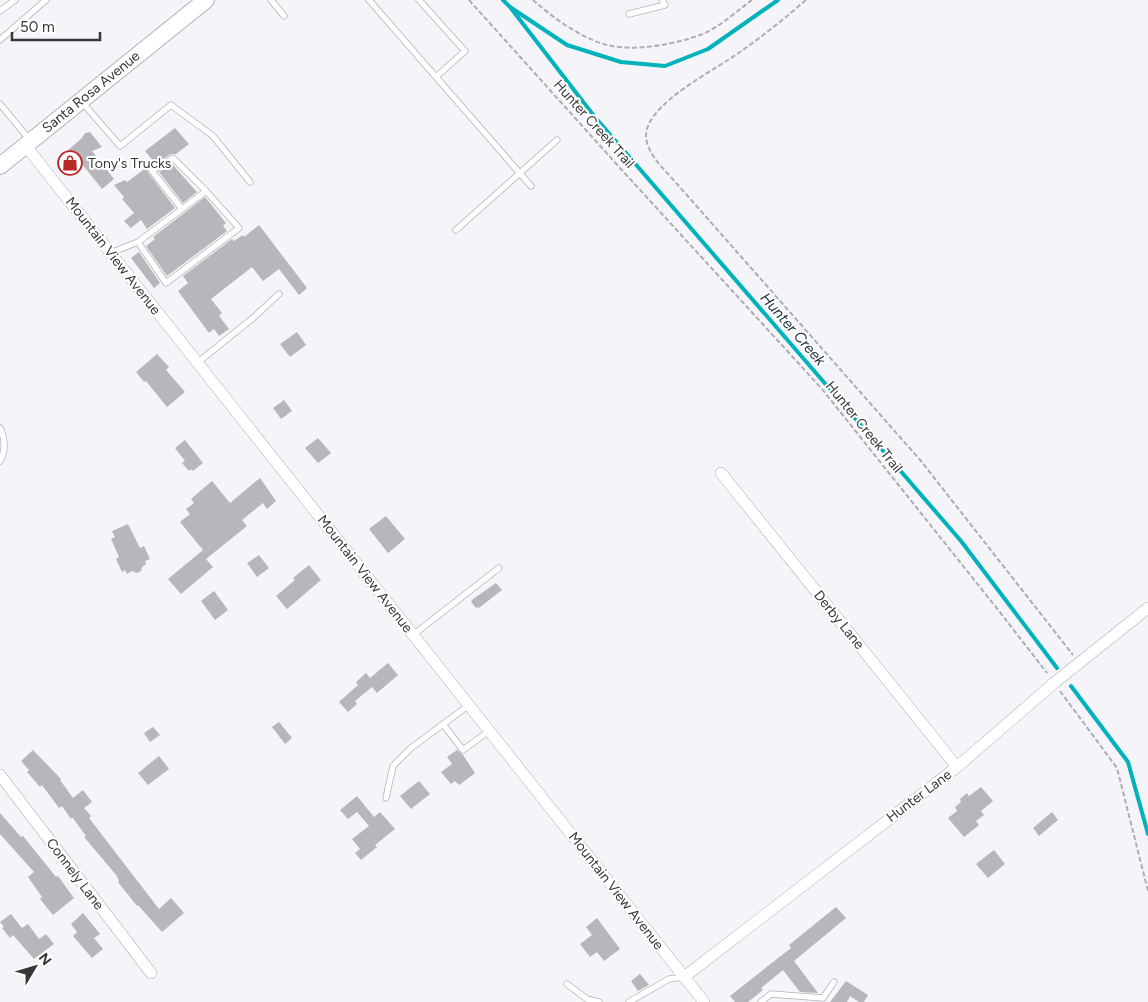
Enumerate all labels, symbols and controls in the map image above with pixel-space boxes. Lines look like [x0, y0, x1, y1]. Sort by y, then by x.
scale bar [12, 10, 100, 42]
text: 50 m [20, 18, 55, 36]
street label: Santa Rosa Avenue [39, 47, 144, 137]
street label: Hunter Creek Trail [550, 76, 638, 172]
shop icon: Tony's Trucks [57, 150, 83, 176]
place label: Tony's Trucks [88, 155, 171, 172]
street label: Mountain View Avenue [62, 194, 164, 319]
water label: Hunter Creek [757, 289, 830, 370]
street label: Hunter Creek Trail [822, 378, 906, 476]
street label: Mountain View Avenue [314, 512, 416, 637]
street label: Derby Lane [810, 587, 868, 653]
street label: Hunter Lane [883, 766, 955, 826]
street label: Mountain View Avenue [565, 829, 667, 954]
street label: Connely Lane [43, 835, 108, 913]
north arrow [10, 942, 60, 992]
text: N [35, 950, 55, 969]

